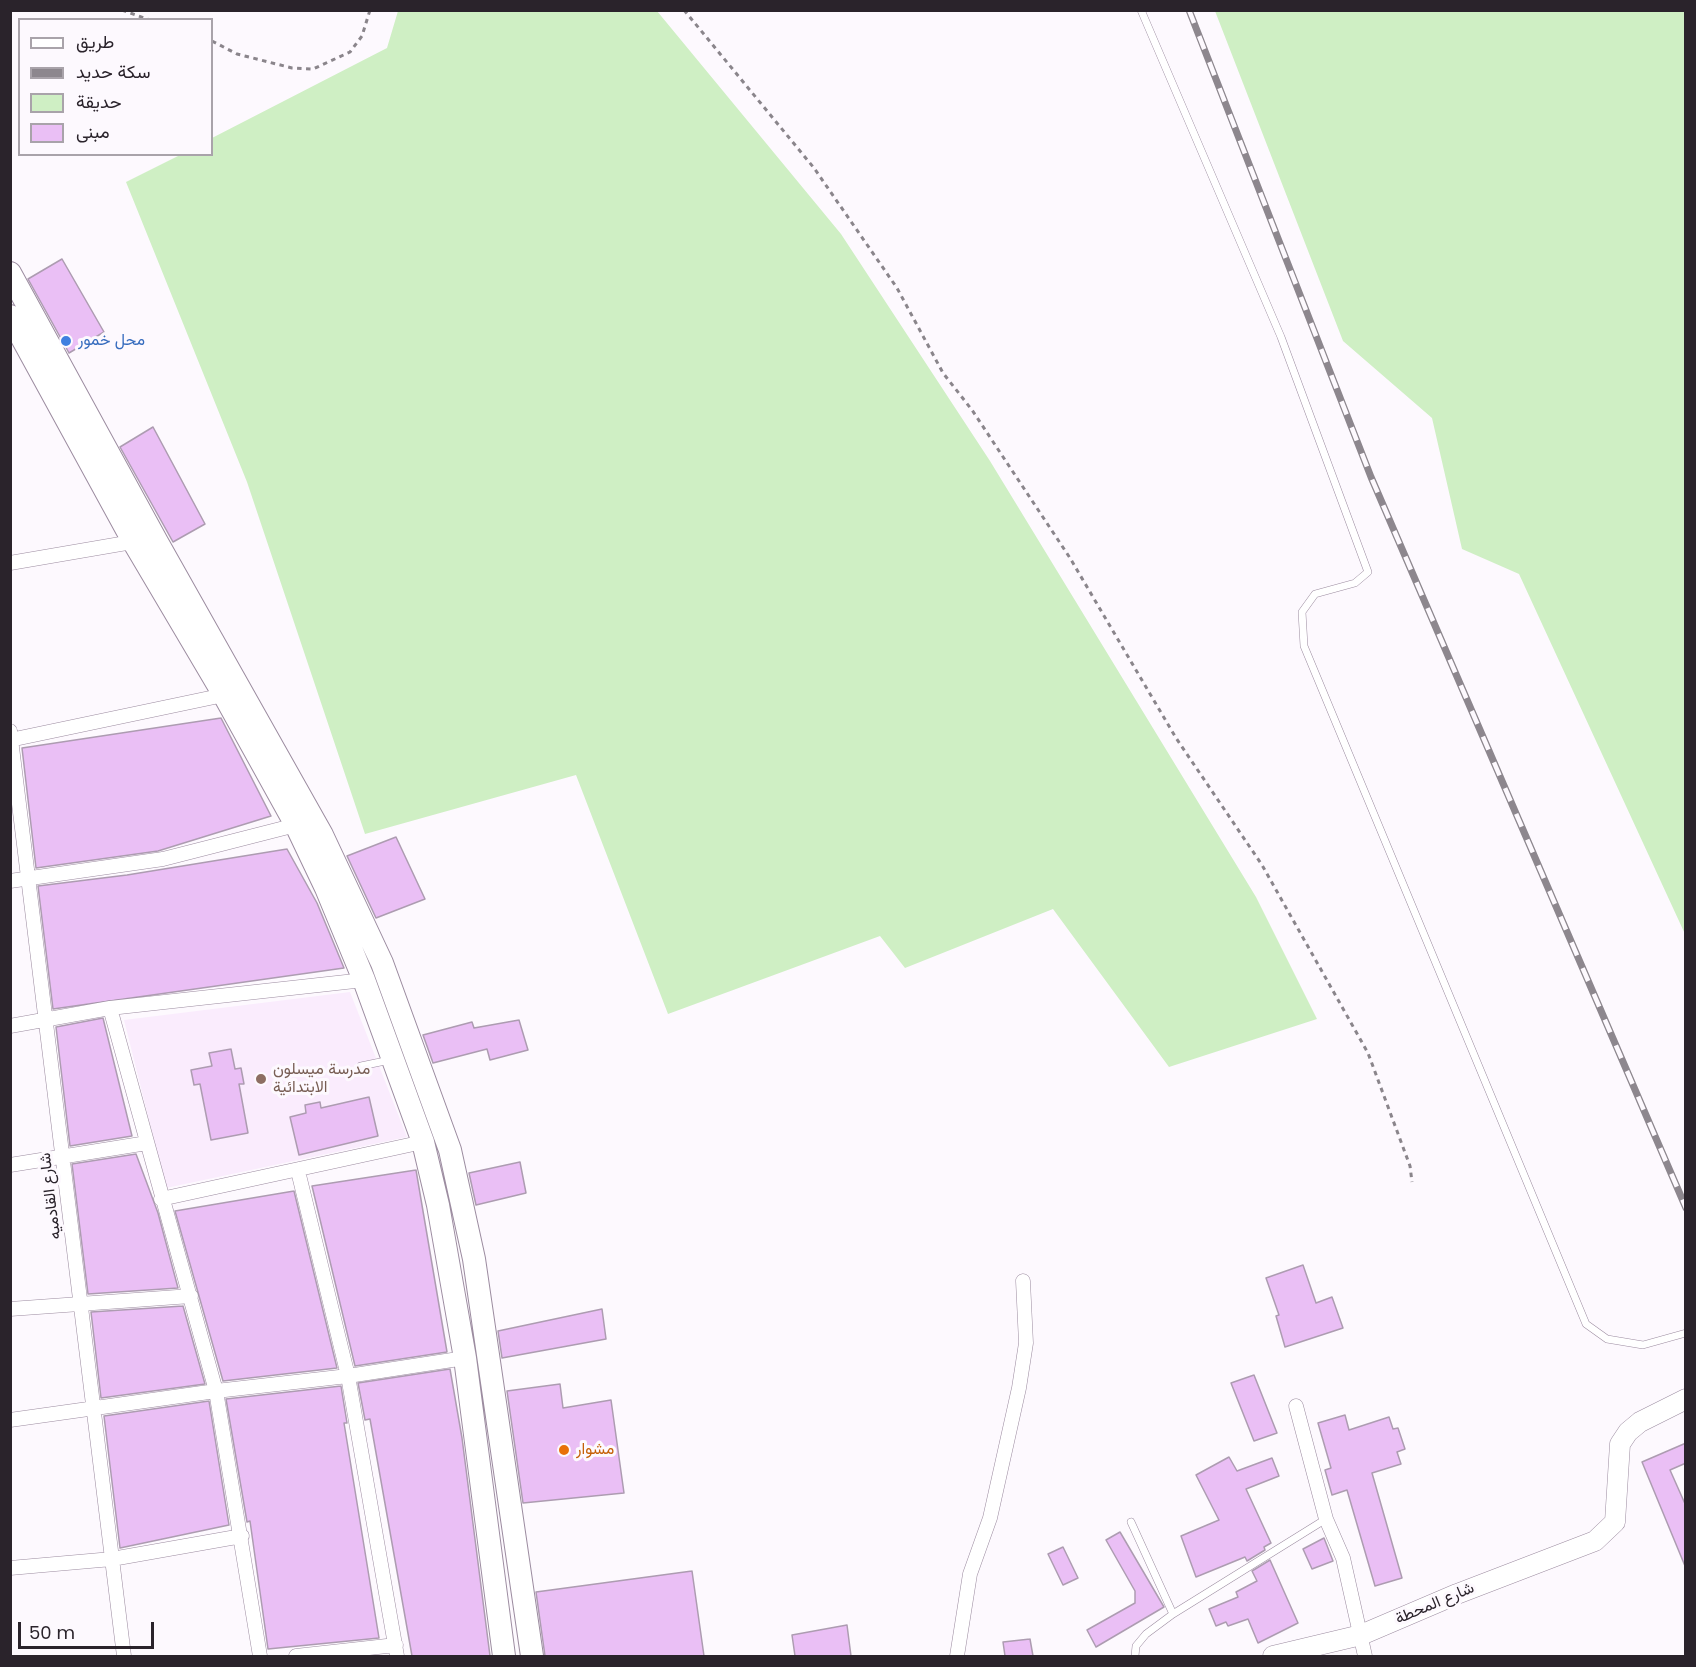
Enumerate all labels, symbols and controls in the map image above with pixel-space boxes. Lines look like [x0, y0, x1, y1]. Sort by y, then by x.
legend [18, 18, 213, 156]
text: طريق [76, 29, 114, 54]
text: سكة حديد [76, 59, 150, 84]
text: حديقة [76, 89, 122, 114]
text: مبنى [76, 119, 110, 144]
place label: محل خمور [78, 331, 145, 351]
marker: محل خمور [59, 334, 73, 348]
place label: مدرسة ميسلون الابتدائية [273, 1060, 370, 1098]
marker: مدرسة ميسلون الابتدائية [254, 1072, 268, 1086]
street label: شارع القادميه [36, 1152, 66, 1240]
place label: مشوار [576, 1440, 614, 1460]
marker: مشوار [557, 1443, 571, 1457]
street label: شارع المحطة [1393, 1579, 1477, 1629]
scale bar [21, 1610, 158, 1648]
text: 50 m [29, 1620, 75, 1645]

